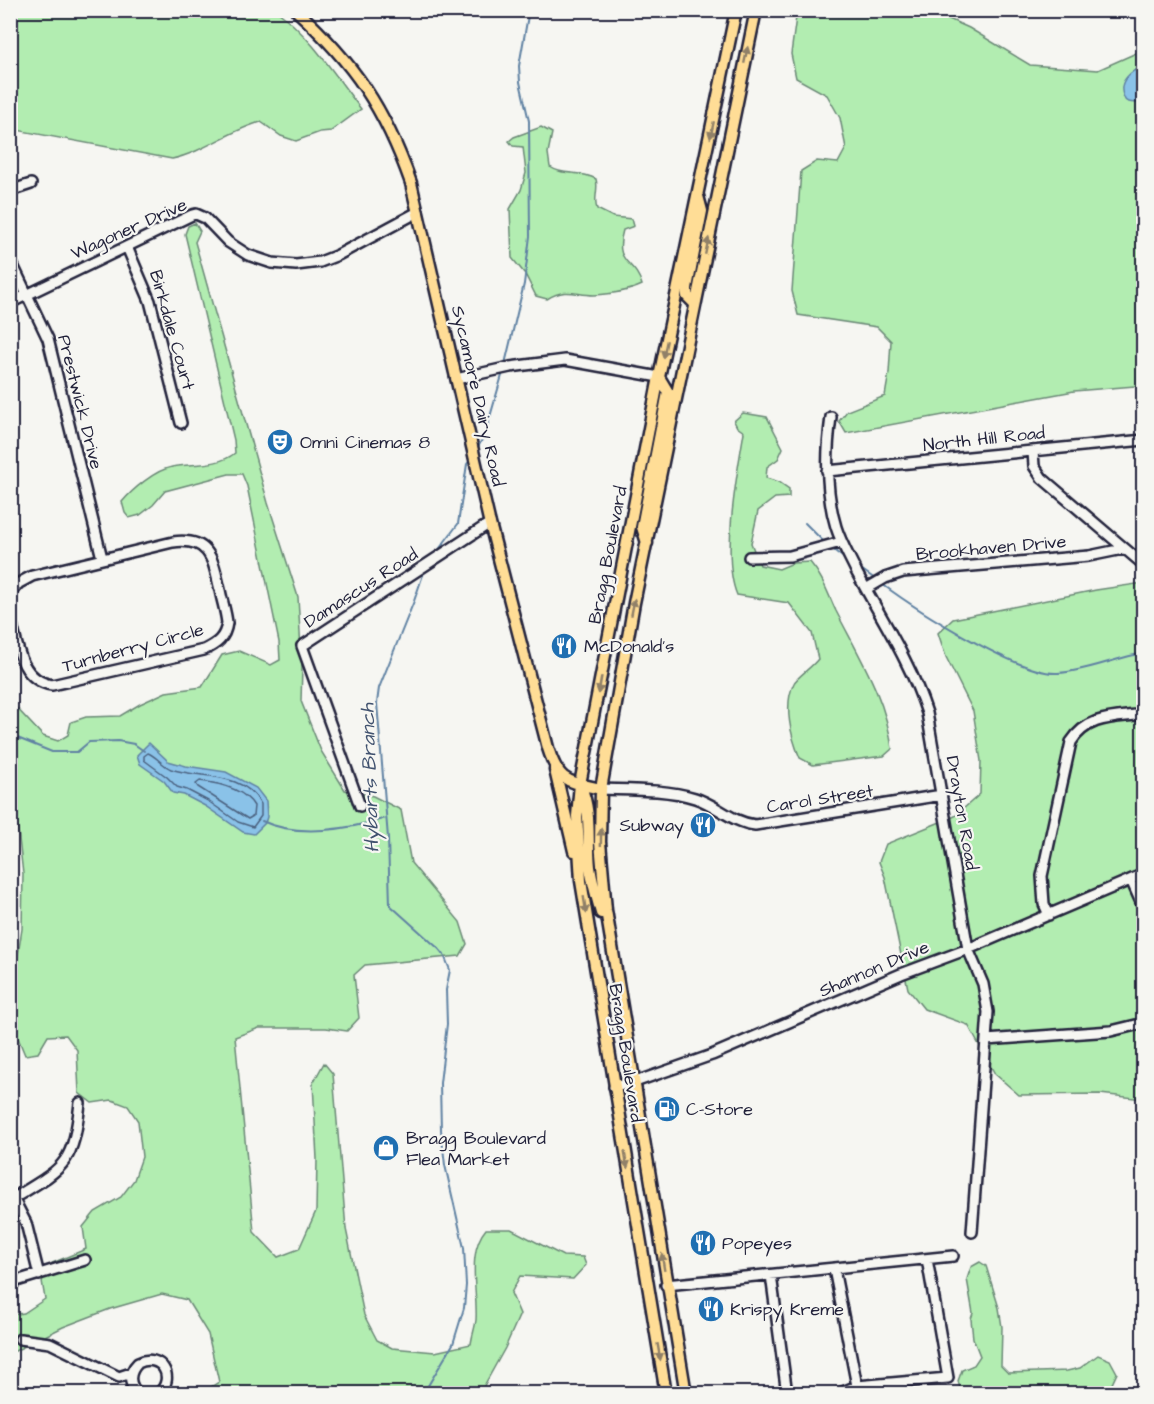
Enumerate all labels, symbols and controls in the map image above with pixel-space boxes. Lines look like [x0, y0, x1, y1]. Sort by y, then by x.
one-way arrow [742, 46, 751, 65]
one-way arrow [707, 120, 716, 139]
street label: Wagoner Drive [67, 192, 192, 267]
one-way arrow [702, 237, 712, 255]
street label: Birkdale Court [143, 267, 201, 394]
street label: Sycamore Dairy Road [444, 303, 511, 489]
street label: Prestwick Drive [51, 332, 109, 472]
one-way arrow [660, 340, 670, 358]
street label: North Hill Road [922, 420, 1046, 458]
theatre icon: Omni Cinemas 8 [265, 427, 295, 457]
place label: Omni Cinemas 8 [300, 430, 431, 455]
street label: Bragg Boulevard [582, 484, 635, 626]
street label: Brookhaven Drive [915, 529, 1067, 567]
street label: Damascus Road [299, 542, 423, 634]
one-way arrow [629, 598, 638, 617]
street label: Turnberry Circle [60, 617, 207, 680]
restaurant icon: McDonald's [549, 631, 579, 661]
place label: McDonald's [584, 634, 674, 659]
one-way arrow [595, 675, 604, 694]
water label: Hybarts Branch [353, 702, 388, 853]
street label: Drayton Road [939, 754, 984, 872]
street label: Carol Street [765, 778, 876, 820]
restaurant icon: Subway [688, 810, 718, 840]
place label: Subway [620, 813, 684, 839]
one-way arrow [596, 828, 606, 847]
one-way arrow [581, 896, 590, 915]
street label: Shannon Drive [815, 934, 933, 1003]
street label: Bragg Boulevard [602, 982, 649, 1124]
fuel station icon: C-Store [652, 1094, 682, 1124]
place label: C-Store [686, 1097, 753, 1122]
place label: Bragg Boulevard Flea Market [406, 1126, 546, 1172]
shop icon: Bragg Boulevard Flea Market [371, 1133, 401, 1163]
one-way arrow [622, 1150, 631, 1169]
restaurant icon: Popeyes [688, 1228, 718, 1258]
place label: Popeyes [722, 1231, 792, 1257]
one-way arrow [658, 1253, 667, 1272]
restaurant icon: Krispy Kreme [696, 1294, 726, 1324]
place label: Krispy Kreme [730, 1297, 844, 1323]
one-way arrow [655, 1343, 664, 1362]

